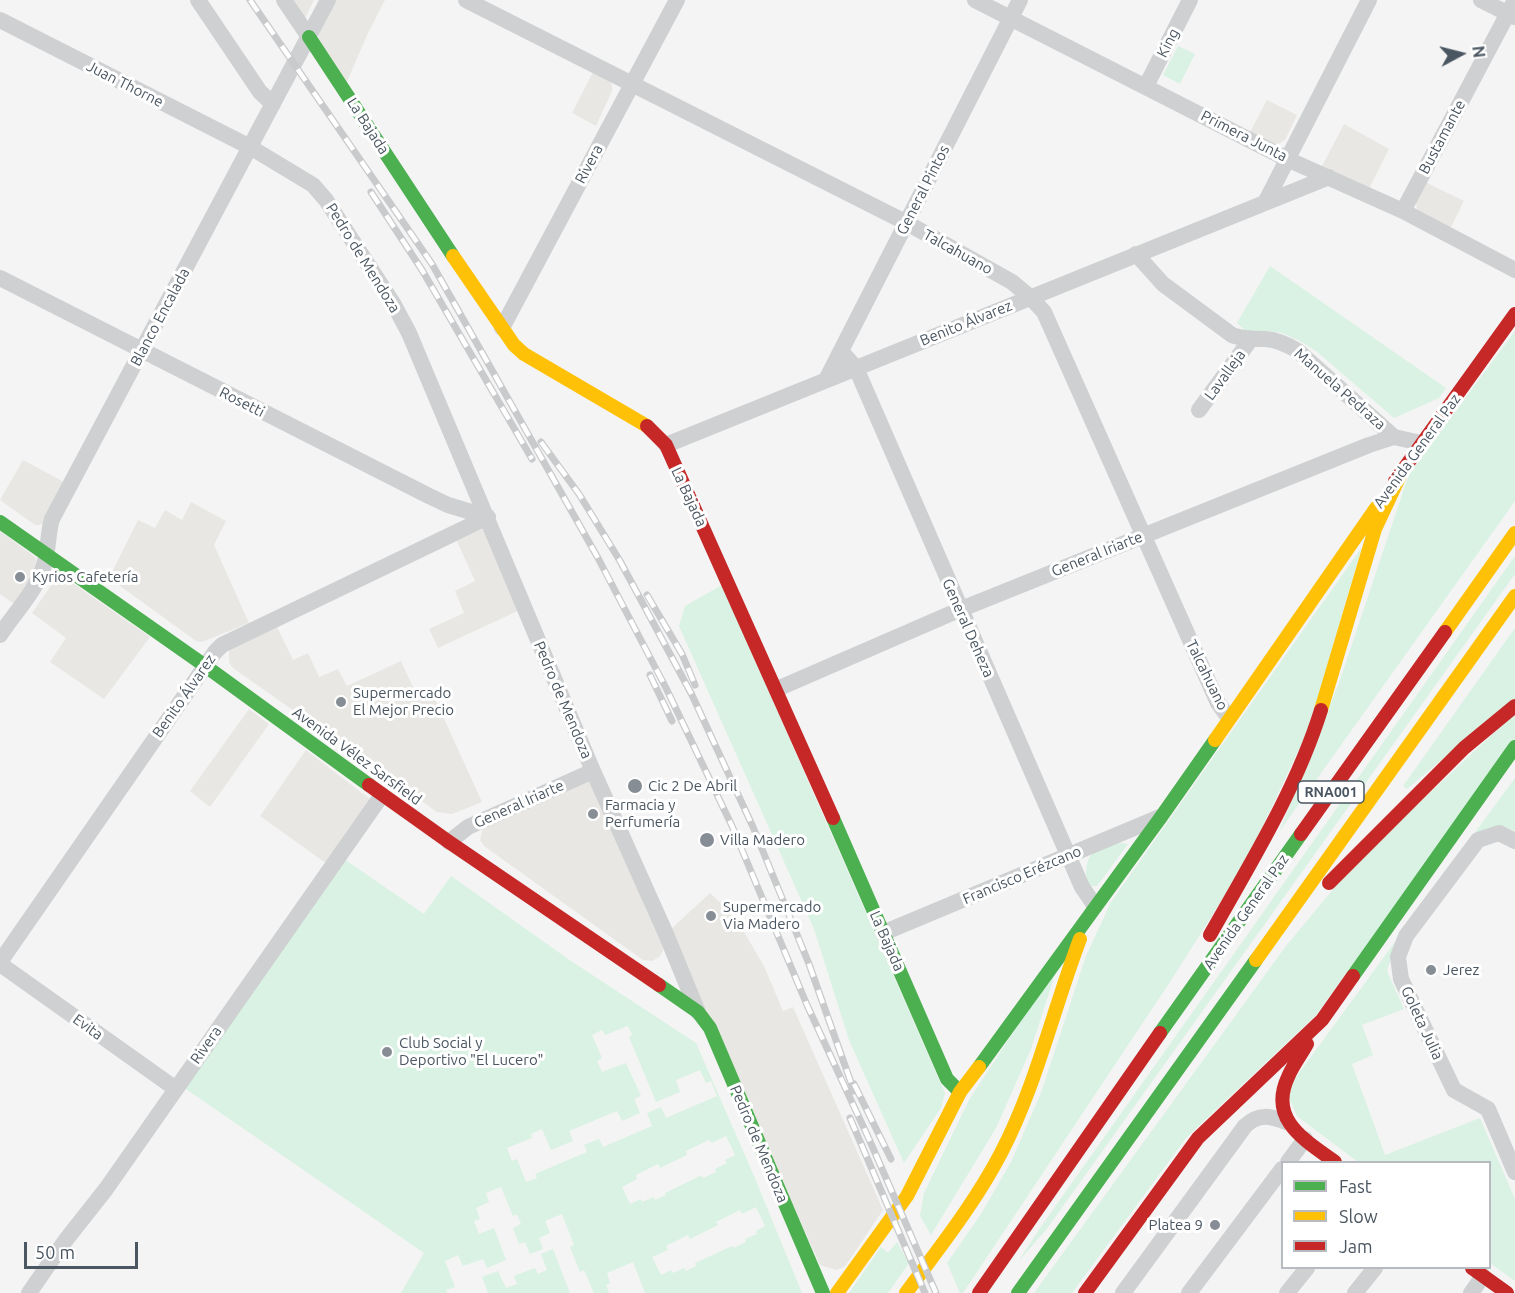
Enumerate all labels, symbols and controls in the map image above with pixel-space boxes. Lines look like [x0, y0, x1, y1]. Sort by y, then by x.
north arrow [1431, 24, 1491, 84]
street label: King [1153, 25, 1183, 61]
text: N [1469, 45, 1489, 59]
street label: Juan Thorne [84, 57, 166, 111]
street label: La Bajada [343, 94, 393, 158]
street label: Bustamante [1415, 97, 1469, 177]
street label: Primera Junta [1198, 107, 1290, 165]
street label: Rivera [571, 141, 607, 187]
street label: General Pintos [893, 142, 953, 238]
street label: Pedro de Mendoza [322, 200, 404, 316]
street label: Talcahuano [920, 226, 996, 278]
street label: Blanco Encalada [127, 265, 193, 369]
street label: Benito Álvarez [917, 296, 1015, 350]
street label: Manuela Pedraza [1291, 345, 1389, 433]
street label: Lavalleja [1201, 346, 1249, 404]
street label: Rosetti [216, 383, 268, 421]
street label: Avenida General Paz [1370, 390, 1464, 512]
street label: La Bajada [667, 464, 711, 530]
street label: General Iriarte [1049, 528, 1145, 580]
place label: Kyrios Cafetería [32, 568, 138, 586]
marker: Kyrios Cafetería [13, 570, 27, 584]
street label: General Deheza [938, 576, 998, 680]
street label: Talcahuano [1182, 637, 1232, 713]
street label: Pedro de Mendoza [530, 639, 596, 761]
street label: Benito Álvarez [149, 651, 219, 741]
place label: Supermercado El Mejor Precio [353, 684, 454, 719]
marker: Supermercado El Mejor Precio [334, 695, 348, 709]
street label: Avenida Vélez Sarsfield [289, 703, 425, 809]
street label: General Iriarte [471, 776, 567, 832]
marker: Cic 2 De Abril [626, 777, 644, 795]
place label: Cic 2 De Abril [648, 777, 737, 795]
road number: RNA001 [1298, 781, 1364, 803]
place label: Farmacia y Perfumería [605, 796, 680, 831]
marker: Farmacia y Perfumería [586, 807, 600, 821]
marker: Villa Madero [698, 831, 716, 849]
place label: Villa Madero [720, 831, 805, 849]
street label: Francisco Erézcano [960, 842, 1084, 908]
street label: Avenida General Paz [1199, 851, 1293, 973]
place label: Supermercado Via Madero [723, 898, 821, 933]
street label: La Bajada [866, 908, 908, 974]
marker: Supermercado Via Madero [704, 909, 718, 923]
place label: Jerez [1443, 961, 1480, 979]
marker: Jerez [1424, 963, 1438, 977]
street label: Goleta Julia [1397, 983, 1447, 1063]
street label: Evita [69, 1010, 107, 1044]
street label: Rivera [187, 1023, 225, 1067]
place label: Club Social y Deportivo "El Lucero" [399, 1034, 543, 1069]
marker: Club Social y Deportivo "El Lucero" [380, 1045, 394, 1059]
street label: Pedro de Mendoza [726, 1083, 792, 1205]
legend [1281, 1161, 1491, 1269]
text: Fast [1339, 1176, 1372, 1196]
text: Slow [1339, 1206, 1378, 1226]
place label: Platea 9 [1149, 1216, 1203, 1234]
marker: Platea 9 [1208, 1218, 1222, 1232]
scale bar [27, 1230, 141, 1268]
text: Jam [1339, 1236, 1373, 1256]
text: 50 m [35, 1242, 75, 1262]

